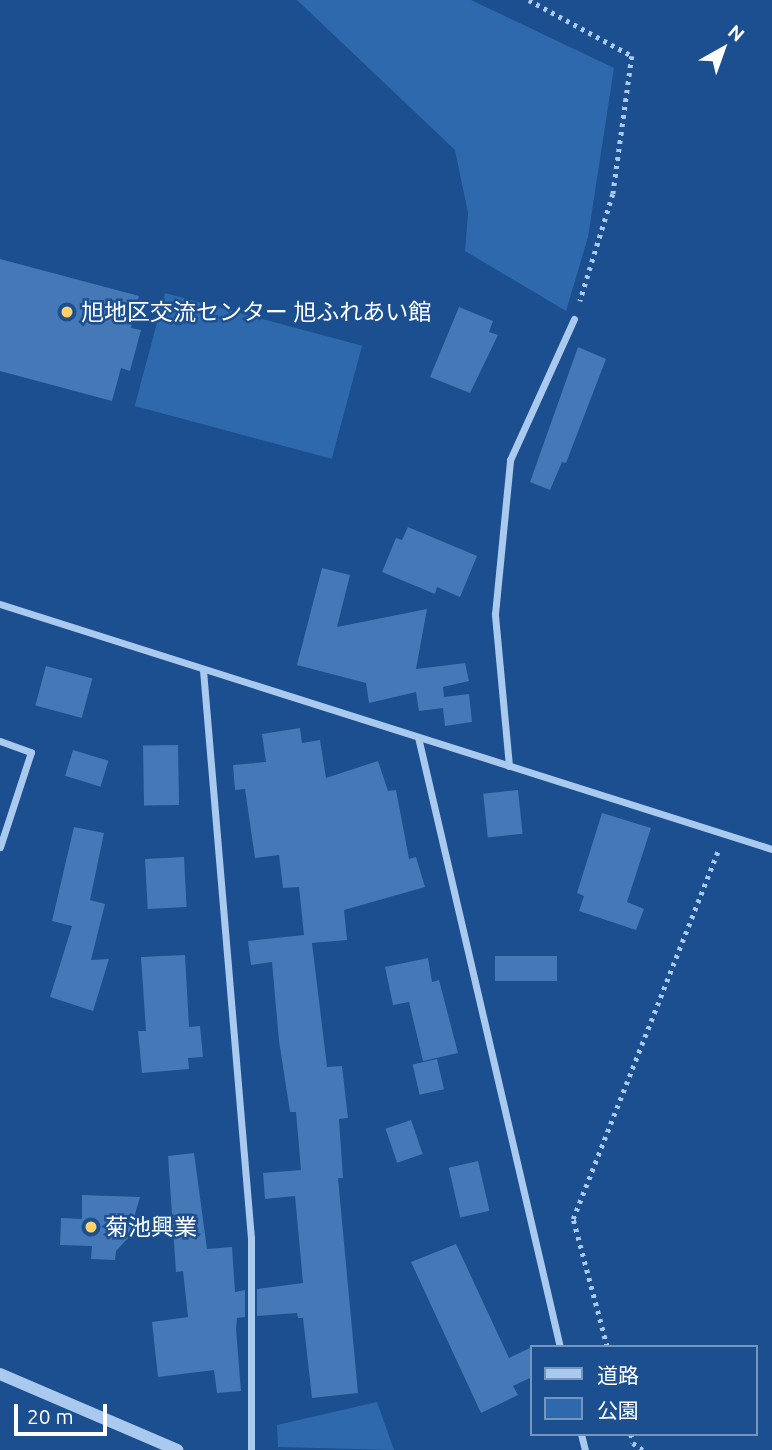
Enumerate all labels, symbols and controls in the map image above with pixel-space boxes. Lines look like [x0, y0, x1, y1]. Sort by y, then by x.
north arrow [688, 14, 758, 84]
text: N [724, 20, 749, 46]
place label: 旭地区交流センター 旭ふれあい館 [81, 298, 431, 326]
marker: 旭地区交流センター 旭ふれあい館 [59, 304, 75, 320]
place label: 菊池興業 [105, 1213, 197, 1241]
marker: 菊池興業 [83, 1219, 99, 1235]
legend [530, 1345, 758, 1436]
text: 道路 [597, 1363, 639, 1387]
scale bar [18, 1390, 110, 1434]
text: 公園 [597, 1398, 639, 1422]
text: 20 m [27, 1404, 74, 1428]

